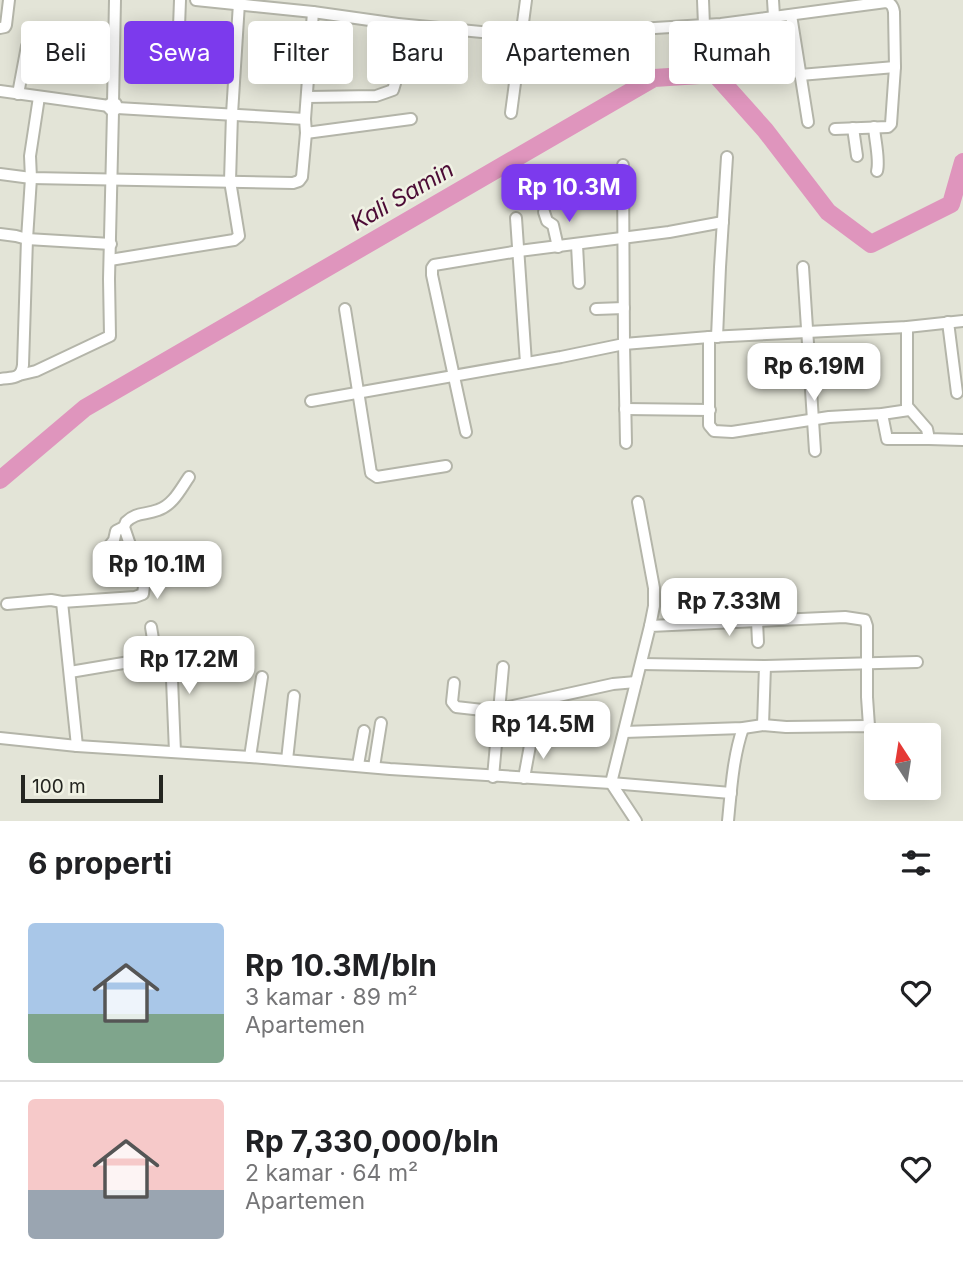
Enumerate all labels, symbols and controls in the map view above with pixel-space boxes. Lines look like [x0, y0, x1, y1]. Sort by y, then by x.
chip: Beli [21, 21, 110, 84]
chip: Sewa [124, 21, 234, 84]
chip: Filter [248, 21, 353, 84]
chip: Baru [367, 21, 468, 84]
chip: Apartemen [482, 21, 655, 84]
chip: Rumah [669, 21, 795, 84]
water label: Kali Samin [345, 155, 459, 237]
pin: Rp 10.3M [497, 164, 641, 224]
text: Rp 10.3M [517, 173, 621, 201]
pin: Rp 6.19M [742, 344, 886, 403]
text: Rp 6.19M [763, 352, 865, 380]
pin: Rp 10.1M [85, 542, 229, 601]
text: Rp 10.1M [109, 550, 205, 578]
pin: Rp 7.33M [657, 578, 801, 638]
text: Rp 7.33M [677, 587, 781, 615]
pin: Rp 17.2M [117, 636, 261, 696]
text: Rp 17.2M [139, 645, 239, 673]
pin: Rp 14.5M [471, 702, 615, 761]
text: Rp 14.5M [491, 710, 595, 738]
north arrow [864, 723, 942, 800]
map controls [864, 723, 941, 800]
scale bar [21, 772, 163, 804]
text: 100 m [32, 775, 86, 798]
icon: filters [897, 844, 935, 882]
text: 6 properti [28, 845, 172, 881]
text: Rp 10.3M/bln [245, 947, 437, 983]
icon: home [84, 951, 168, 1035]
icon: heart [897, 974, 935, 1012]
text: 3 kamar · 89 m² [245, 983, 418, 1011]
text: Apartemen [245, 1011, 365, 1039]
text: Rp 7,330,000/bln [245, 1123, 499, 1159]
icon: home [84, 1127, 168, 1211]
icon: heart [897, 1150, 935, 1188]
text: 2 kamar · 64 m² [245, 1159, 418, 1187]
text: Apartemen [245, 1187, 365, 1215]

